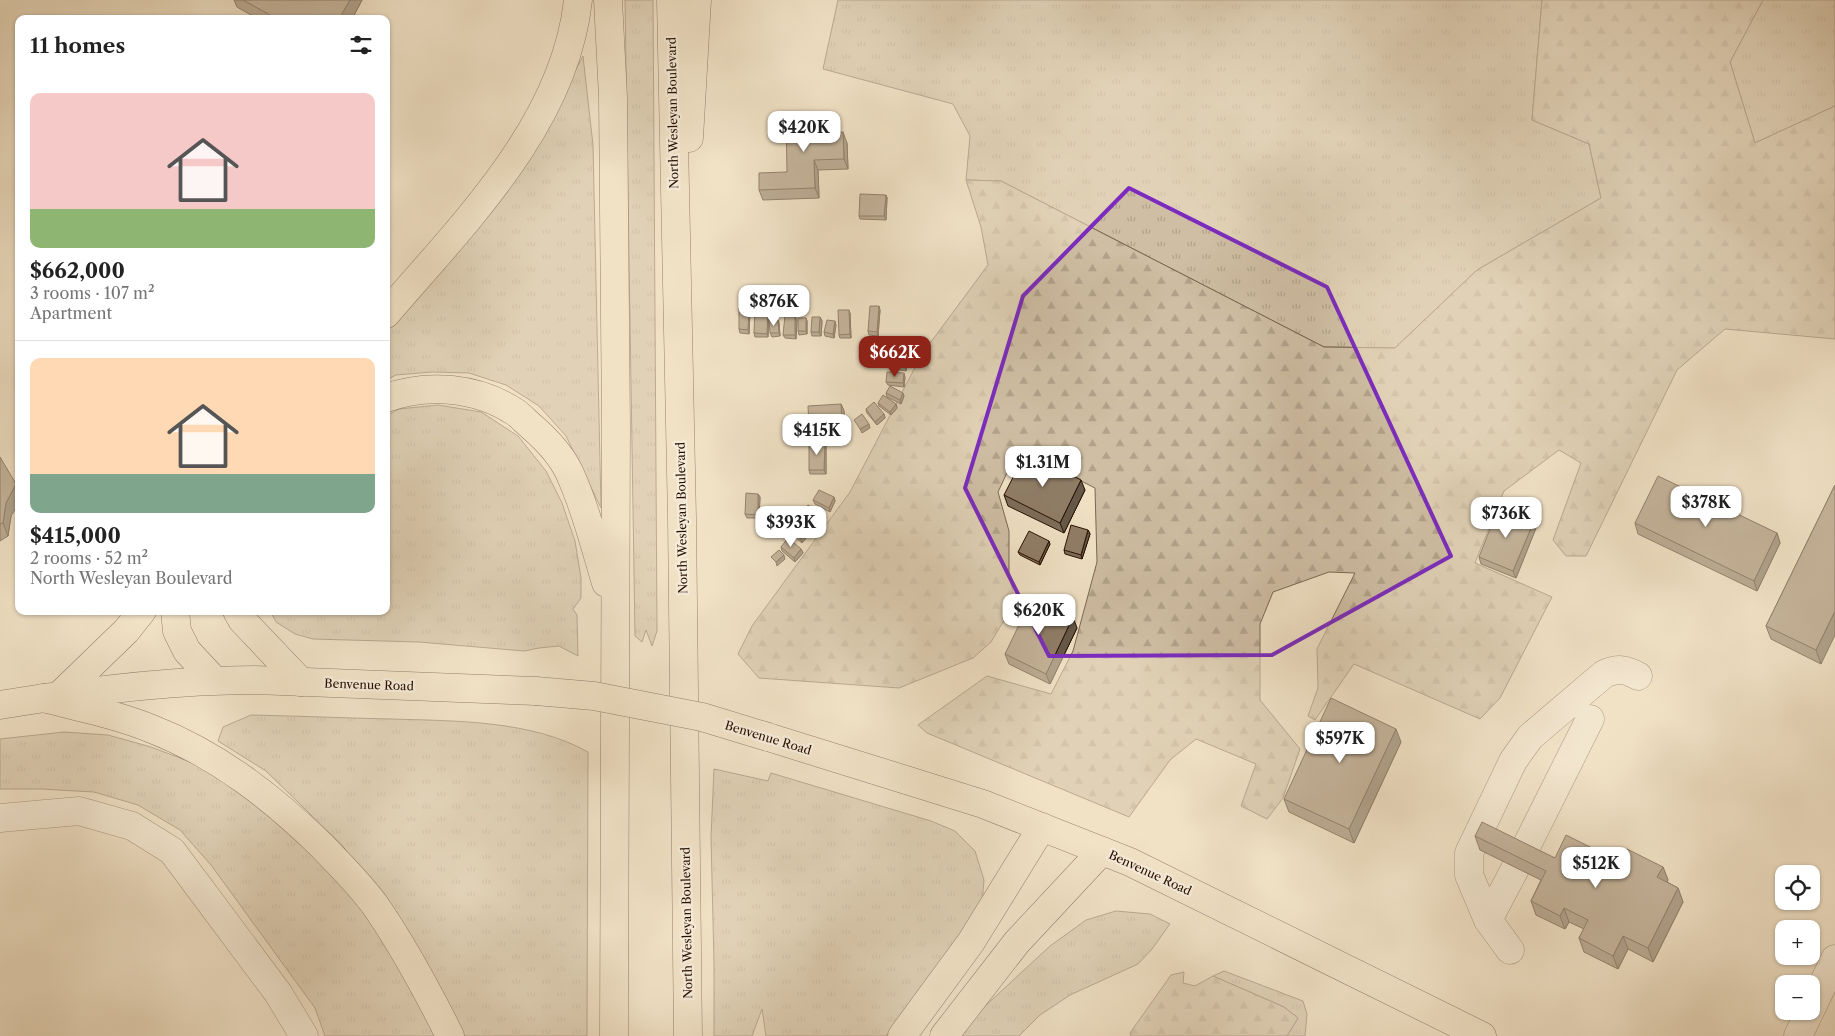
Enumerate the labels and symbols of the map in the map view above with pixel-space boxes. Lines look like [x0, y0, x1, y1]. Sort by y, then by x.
street label: North Wesleyan Boulevard [664, 36, 681, 189]
pin: $420K [769, 110, 839, 153]
pin: $876K [739, 284, 809, 327]
pin: $662K [860, 336, 930, 378]
pin: $415K [782, 414, 852, 456]
street label: North Wesleyan Boulevard [673, 441, 690, 594]
pin: $1.31M [1002, 446, 1084, 488]
pin: $378K [1671, 486, 1741, 528]
pin: $736K [1471, 496, 1541, 539]
pin: $393K [756, 506, 826, 548]
pin: $620K [1004, 594, 1074, 636]
street label: Benvenue Road [324, 675, 415, 694]
street label: Benvenue Road [723, 717, 814, 758]
pin: $597K [1305, 722, 1375, 764]
street label: North Wesleyan Boulevard [678, 846, 695, 999]
pin: $512K [1561, 846, 1631, 889]
street label: Benvenue Road [1106, 847, 1195, 899]

